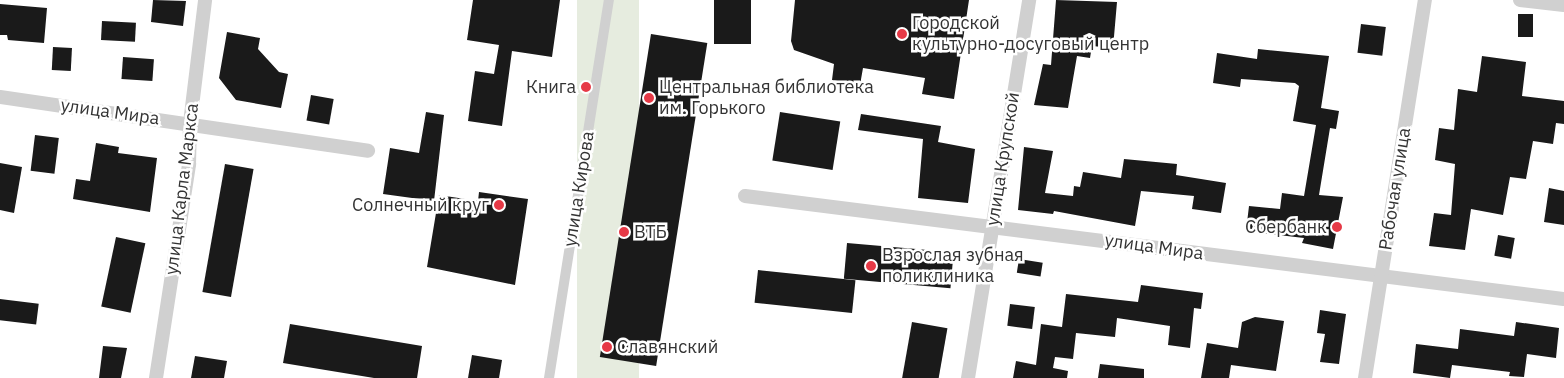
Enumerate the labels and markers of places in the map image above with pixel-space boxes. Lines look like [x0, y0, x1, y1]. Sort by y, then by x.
place label: Городской культурно-досуговый центр [912, 13, 1149, 56]
marker: Городской культурно-досуговый центр [896, 28, 908, 40]
place label: Книга [526, 76, 576, 98]
place label: Центральная библиотека им. Горького [659, 77, 874, 120]
marker: Книга [580, 81, 592, 93]
marker: Центральная библиотека им. Горького [643, 92, 655, 104]
place label: Солнечный круг [352, 194, 489, 216]
marker: Солнечный круг [493, 199, 505, 211]
place label: Сбербанк [1245, 216, 1327, 238]
place label: ВТБ [634, 221, 667, 243]
marker: Сбербанк [1331, 221, 1343, 233]
marker: ВТБ [618, 226, 630, 238]
place label: Взрослая зубная поликлиника [882, 245, 1024, 288]
marker: Взрослая зубная поликлиника [864, 259, 878, 273]
place label: Славянский [617, 336, 718, 358]
marker: Славянский [601, 341, 613, 353]

